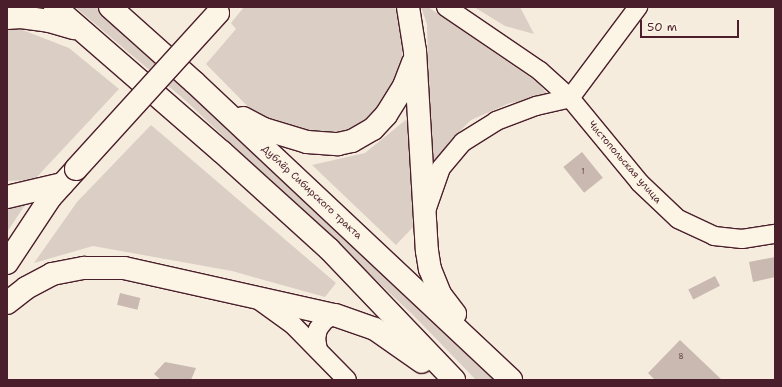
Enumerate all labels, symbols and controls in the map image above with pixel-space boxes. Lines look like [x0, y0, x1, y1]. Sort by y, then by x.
scale bar [642, 12, 741, 38]
text: 50 m [647, 19, 677, 35]
street label: Чистопольская улица [586, 118, 664, 206]
street label: Дублёр Сибирского тракта [259, 142, 365, 242]
house number: 1 [581, 167, 585, 177]
house number: 8 [678, 352, 684, 362]

